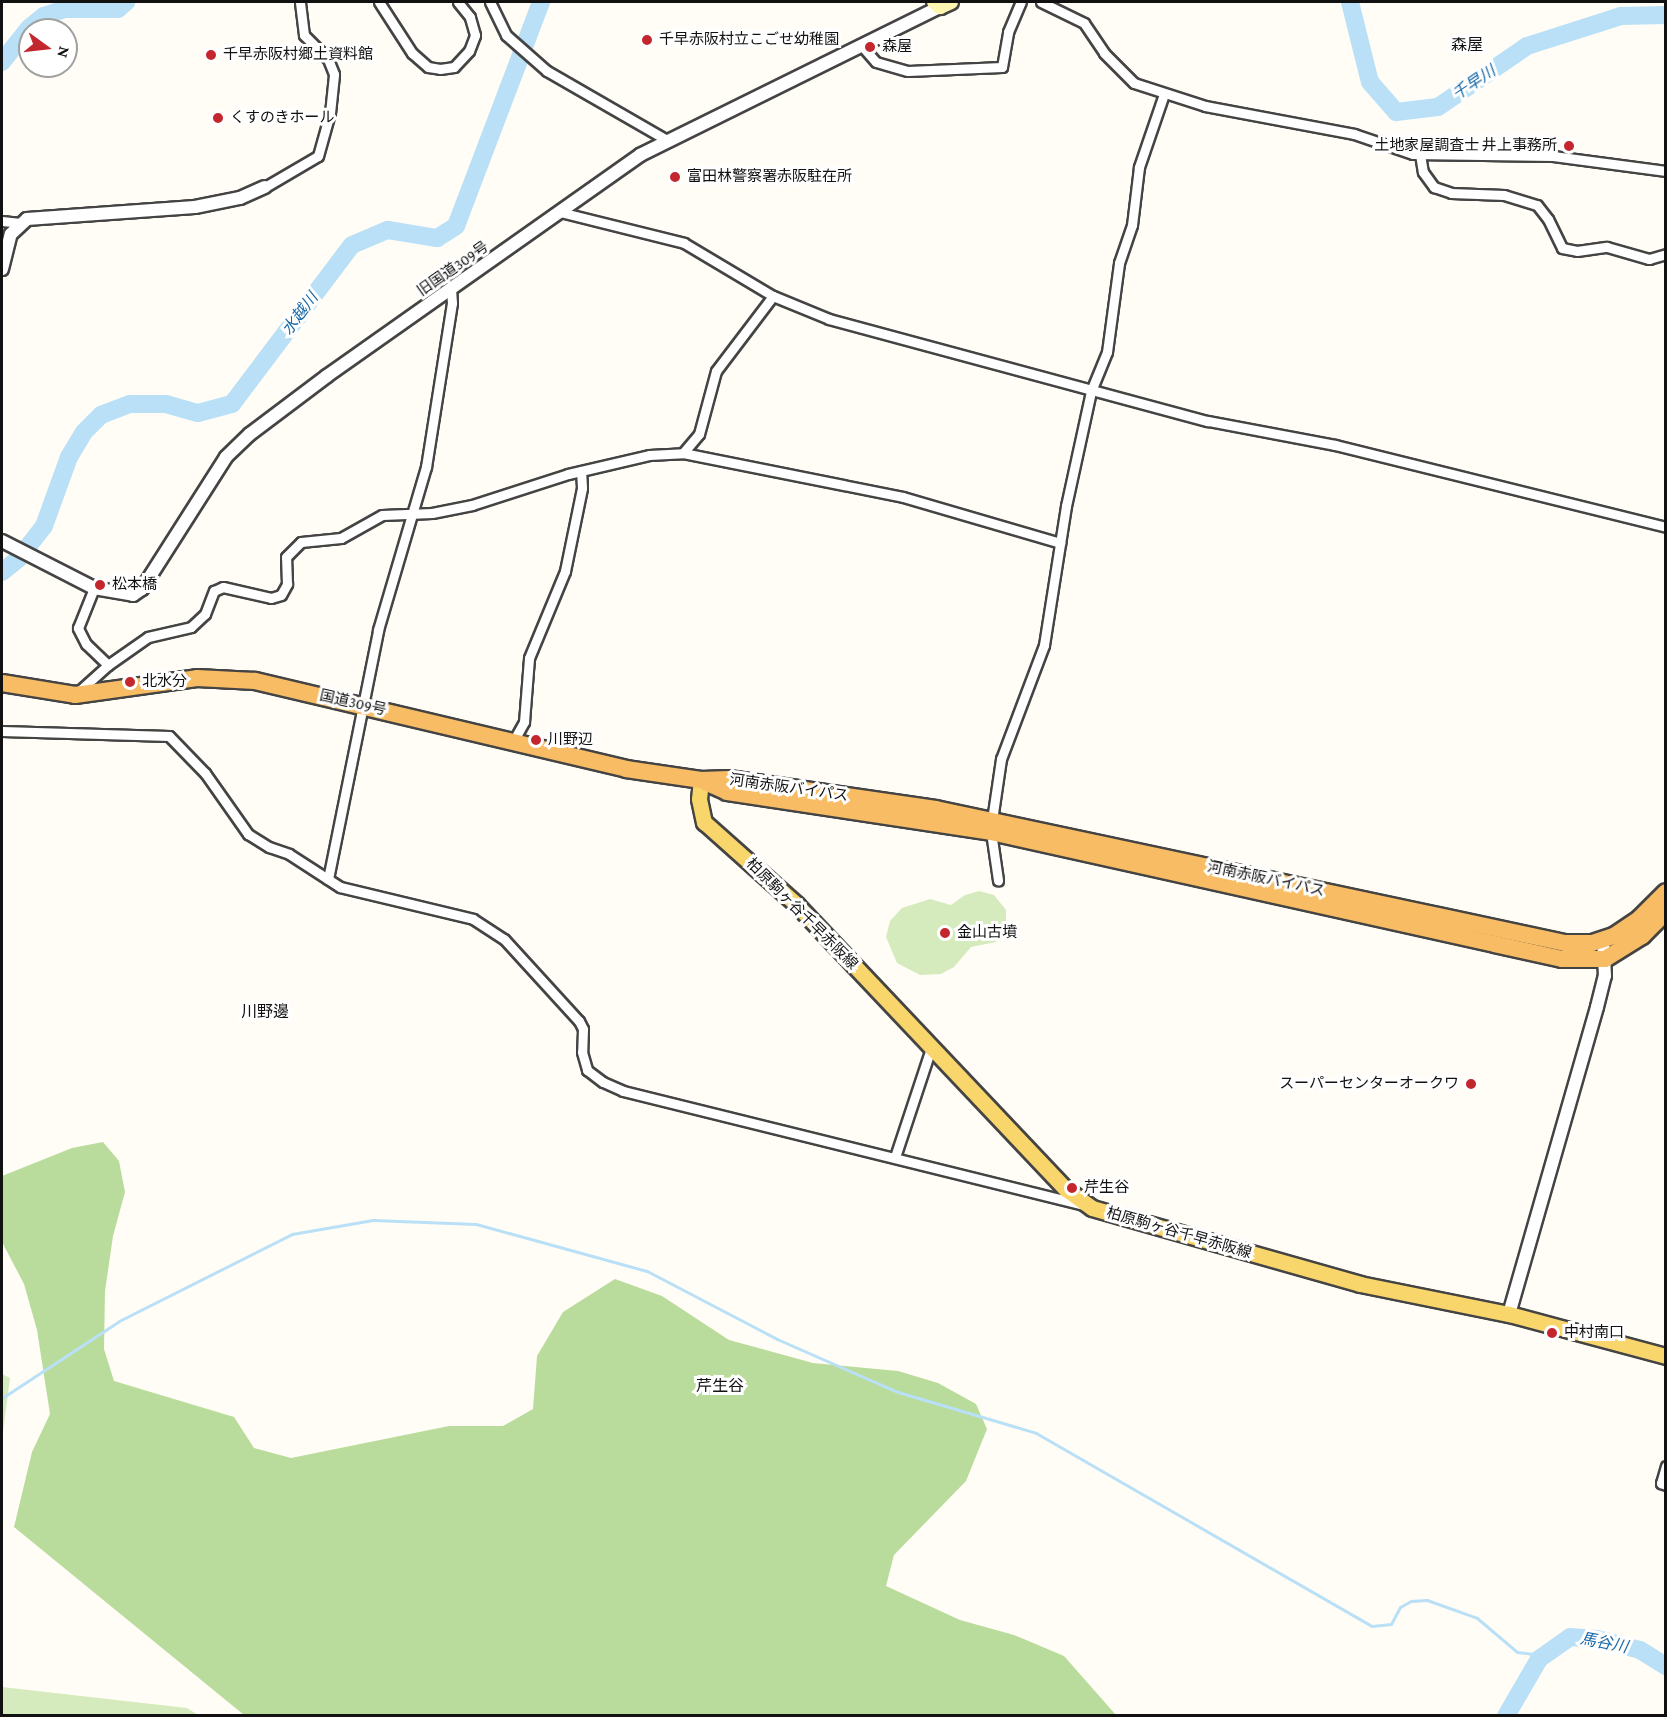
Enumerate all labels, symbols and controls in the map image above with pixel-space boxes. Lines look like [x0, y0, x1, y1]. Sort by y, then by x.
north arrow [18, 18, 78, 78]
place label: 千早赤阪村立こごせ幼稚園 [659, 31, 839, 49]
marker: 千早赤阪村立こごせ幼稚園 [640, 33, 654, 47]
district label: 森屋 [1451, 35, 1483, 55]
place label: 森屋 [882, 38, 912, 56]
marker: 森屋 [863, 40, 877, 54]
text: N [54, 45, 74, 60]
place label: 千早赤阪村郷土資料館 [223, 46, 373, 64]
marker: 千早赤阪村郷土資料館 [204, 48, 218, 62]
water label: 千早川 [1449, 62, 1499, 104]
place label: くすのきホール [230, 109, 335, 127]
marker: くすのきホール [211, 111, 225, 125]
place label: 土地家屋調査士 井上事務所 [1374, 137, 1557, 155]
marker: 土地家屋調査士 井上事務所 [1562, 139, 1576, 153]
place label: 富田林警察署赤阪駐在所 [687, 168, 852, 186]
marker: 富田林警察署赤阪駐在所 [668, 170, 682, 184]
street label: 旧国道309号 [414, 238, 492, 300]
water label: 水越川 [278, 289, 322, 339]
place label: 松本橋 [112, 576, 157, 594]
marker: 松本橋 [93, 578, 107, 592]
place label: 北水分 [142, 673, 187, 691]
marker: 北水分 [123, 675, 137, 689]
street label: 国道309号 [318, 687, 388, 719]
place label: 川野辺 [548, 731, 593, 749]
marker: 川野辺 [529, 733, 543, 747]
street label: 河南赤阪バイパス [728, 771, 850, 805]
street label: 柏原駒ヶ谷千早赤阪線 [743, 855, 861, 973]
street label: 河南赤阪バイパス [1205, 858, 1327, 900]
place label: 金山古墳 [957, 924, 1017, 942]
marker: 金山古墳 [938, 926, 952, 940]
district label: 川野邊 [241, 1002, 289, 1022]
place label: スーパーセンターオークワ [1279, 1075, 1459, 1093]
marker: スーパーセンターオークワ [1464, 1077, 1478, 1091]
place label: 芹生谷 [1084, 1179, 1129, 1197]
marker: 芹生谷 [1065, 1181, 1079, 1195]
street label: 柏原駒ヶ谷千早赤阪線 [1104, 1204, 1254, 1262]
place label: 中村南口 [1564, 1324, 1624, 1342]
marker: 中村南口 [1545, 1326, 1559, 1340]
district label: 芹生谷 [696, 1376, 744, 1396]
water label: 馬谷川 [1579, 1629, 1629, 1657]

